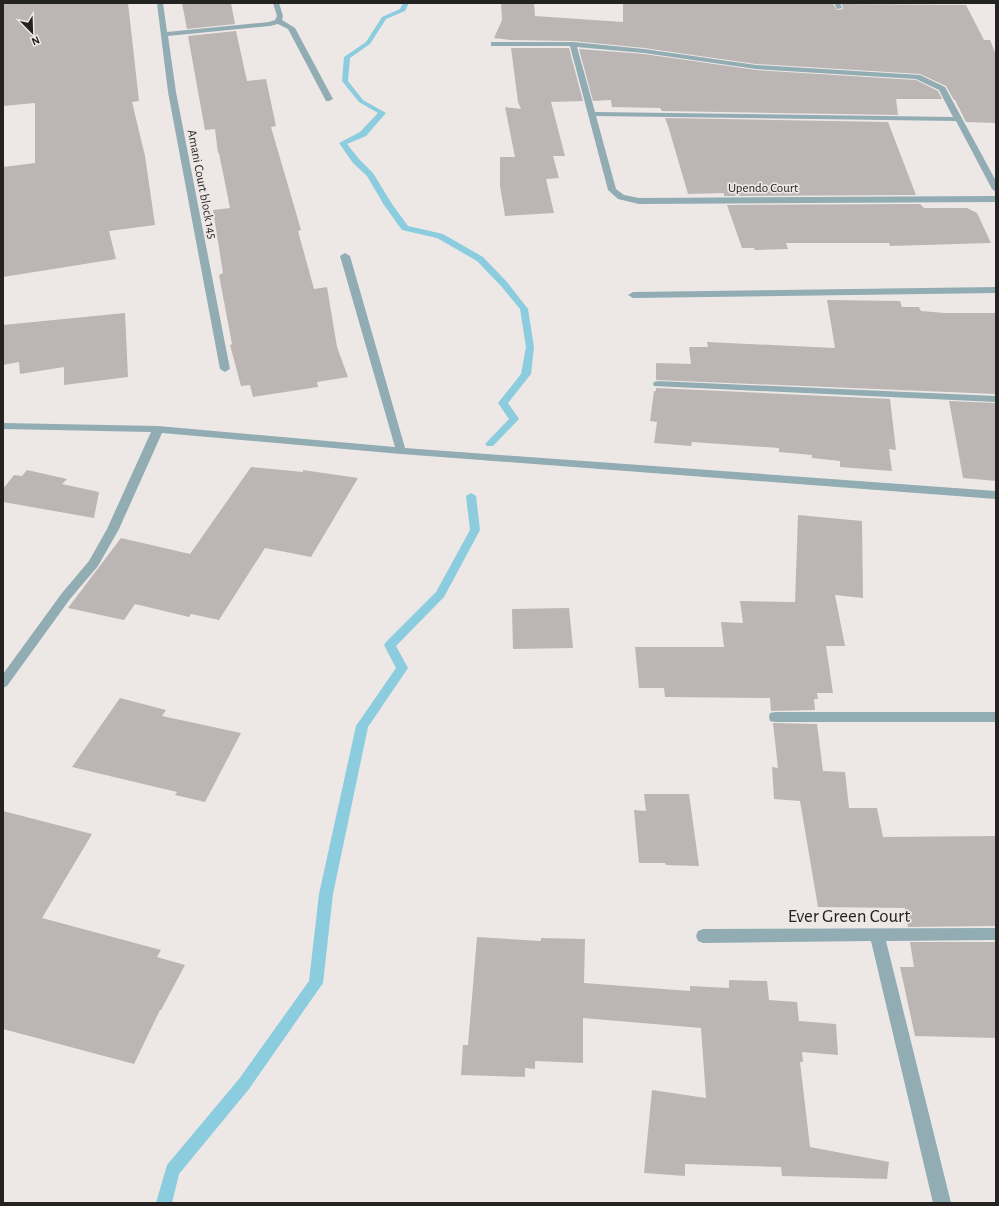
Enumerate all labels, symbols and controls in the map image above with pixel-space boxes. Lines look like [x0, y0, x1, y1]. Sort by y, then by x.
north arrow [12, 12, 52, 52]
text: N [30, 34, 41, 47]
street label: Amani Court block 145 [185, 129, 219, 240]
street label: Upendo Court [728, 182, 798, 195]
street label: Ever Green Court [788, 907, 910, 926]

